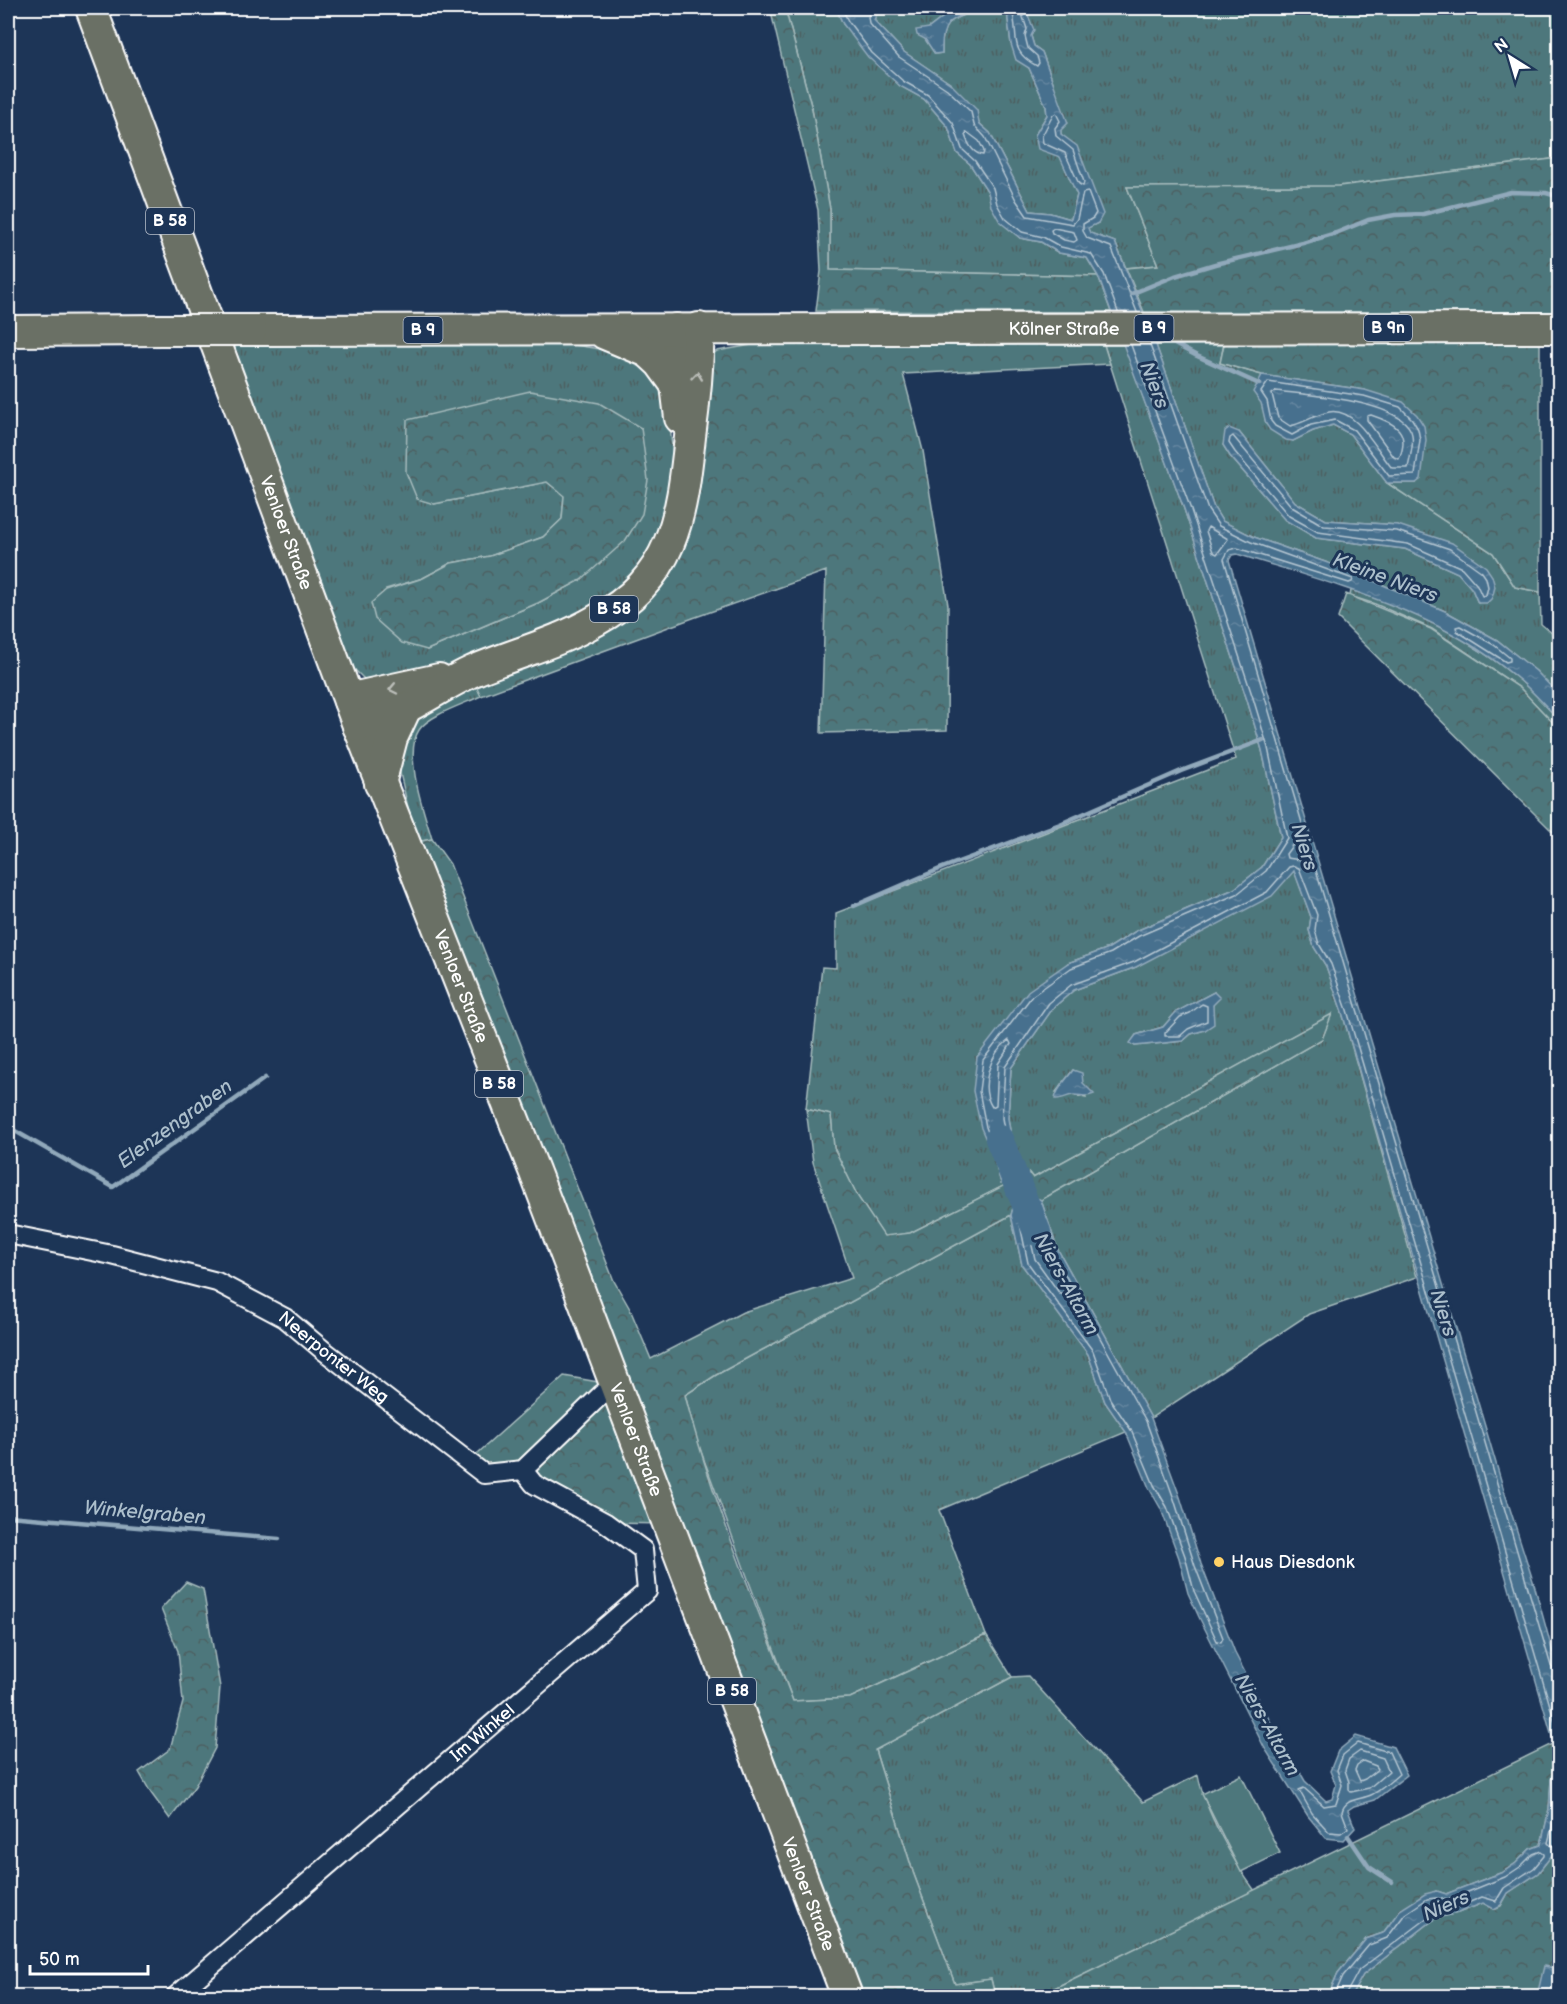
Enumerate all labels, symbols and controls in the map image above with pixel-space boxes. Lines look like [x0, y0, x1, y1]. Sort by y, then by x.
north arrow [1480, 27, 1540, 87]
text: N [1491, 35, 1512, 57]
road number: B 58 [146, 208, 194, 234]
road number: B 9 [1134, 315, 1174, 341]
road number: B 9n [1364, 315, 1412, 341]
road number: B 9 [404, 317, 442, 343]
street label: Kölner Straße [1009, 318, 1120, 339]
water label: Niers [1134, 358, 1174, 412]
one-way arrow [690, 371, 703, 381]
street label: Venloer Straße [256, 473, 317, 593]
water label: Kleine Niers [1329, 548, 1441, 608]
road number: B 58 [590, 596, 638, 622]
one-way arrow [389, 682, 399, 695]
water label: Niers [1285, 820, 1323, 874]
street label: Venloer Straße [429, 927, 493, 1046]
road number: B 58 [475, 1071, 523, 1097]
water label: Elenzengraben [113, 1074, 237, 1174]
water label: Niers-Altarm [1028, 1229, 1104, 1339]
water label: Niers [1424, 1286, 1462, 1340]
street label: Neerponter Weg [274, 1307, 393, 1407]
street label: Venloer Straße [605, 1380, 667, 1500]
water label: Winkelgraben [83, 1496, 207, 1530]
place label: Haus Diesdonk [1231, 1552, 1355, 1573]
marker: Haus Diesdonk [1212, 1555, 1226, 1569]
water label: Niers-Altarm [1229, 1670, 1305, 1780]
road number: B 58 [708, 1678, 756, 1704]
street label: Im Winkel [446, 1699, 519, 1766]
street label: Venloer Straße [777, 1834, 840, 1954]
water label: Niers [1419, 1885, 1473, 1927]
scale bar [30, 1938, 148, 1976]
text: 50 m [39, 1949, 80, 1970]

